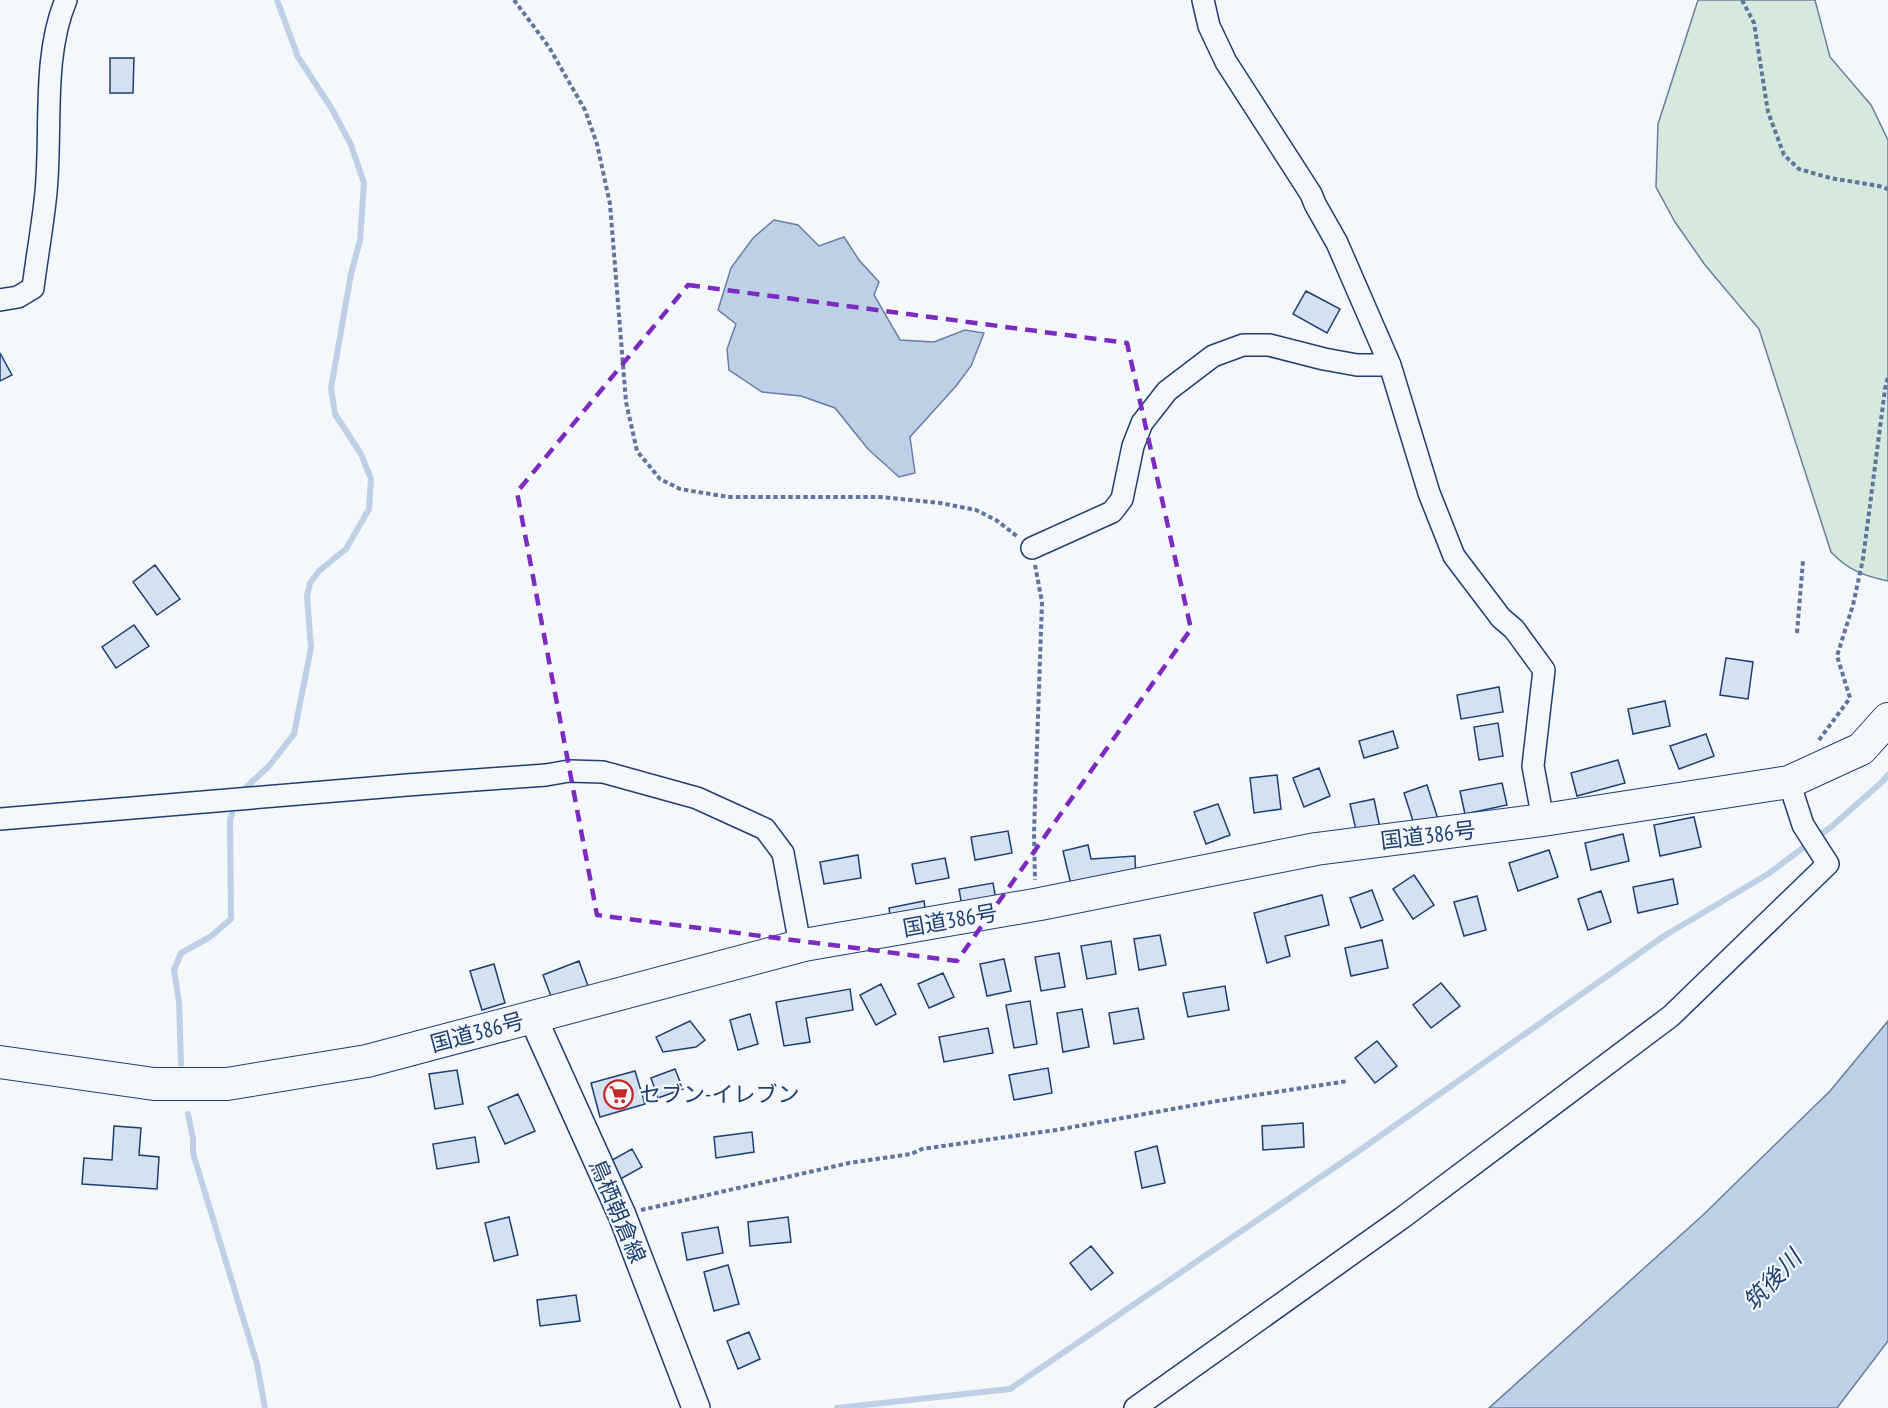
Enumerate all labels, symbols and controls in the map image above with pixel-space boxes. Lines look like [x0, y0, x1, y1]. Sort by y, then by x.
street label: 国道386号 [1379, 815, 1477, 855]
street label: 国道386号 [900, 898, 1000, 942]
street label: 国道386号 [427, 1006, 527, 1058]
supermarket icon: セブン-イレブン [602, 1078, 634, 1110]
place label: セブン-イレブン [639, 1080, 799, 1108]
street label: 鳥栖朝倉線 [584, 1155, 652, 1267]
water label: 筑後川 [1736, 1241, 1810, 1317]

